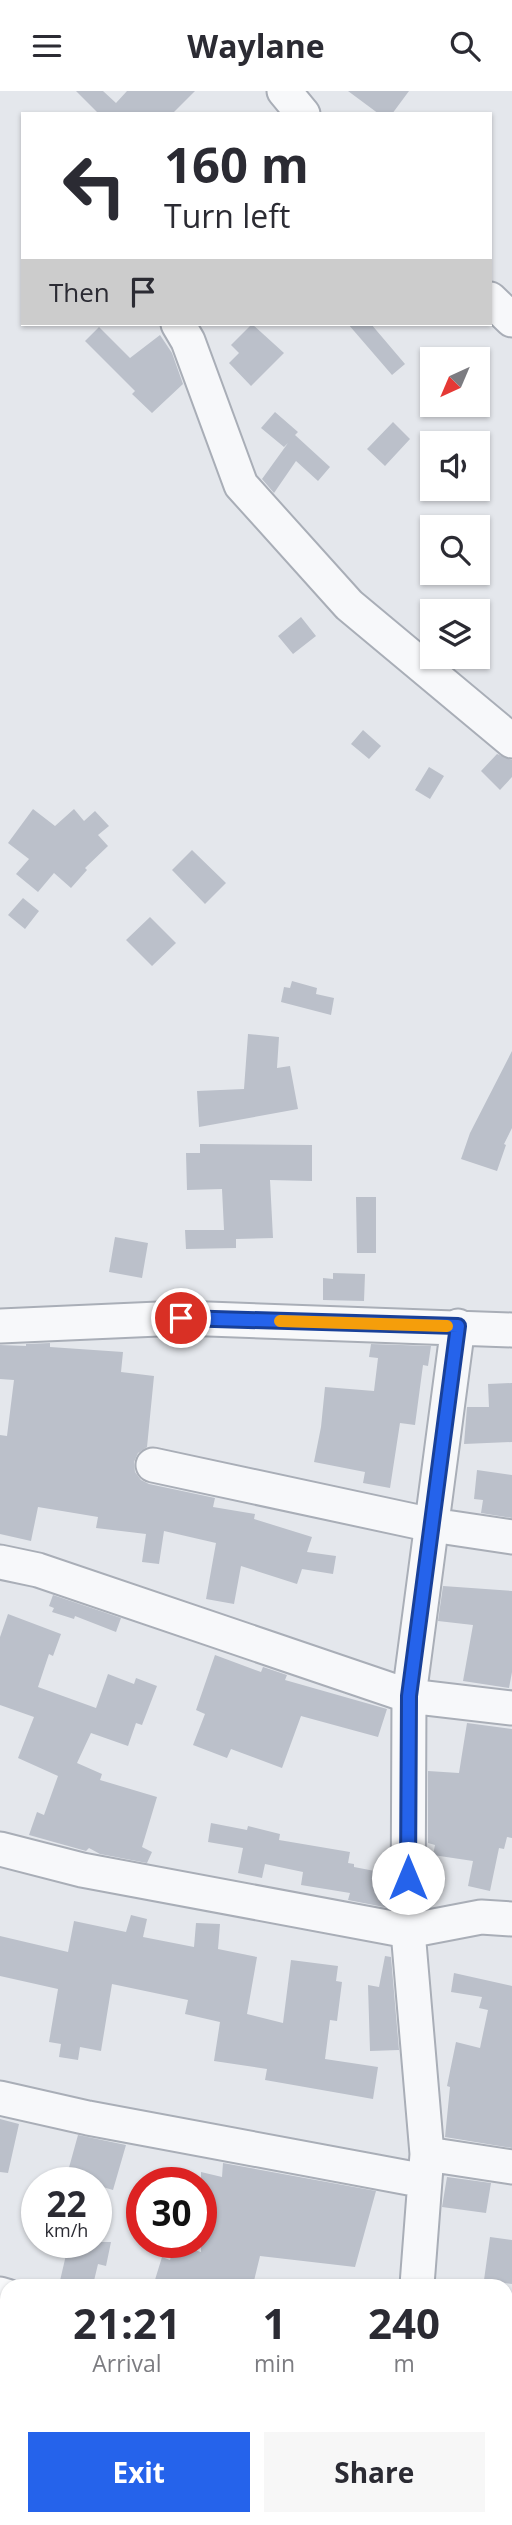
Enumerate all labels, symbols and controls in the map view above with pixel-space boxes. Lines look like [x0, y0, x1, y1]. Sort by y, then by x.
text: Waylane [187, 24, 325, 67]
icon: menu [28, 27, 66, 65]
icon: search [446, 27, 484, 65]
text: 160 m [164, 131, 309, 197]
icon: left [49, 140, 140, 231]
text: Turn left [164, 194, 290, 237]
icon: arrive [124, 273, 162, 311]
text: Then [49, 274, 110, 310]
north arrow [420, 347, 490, 417]
map controls [420, 347, 490, 669]
button: sound [420, 431, 490, 501]
button: search [420, 515, 490, 585]
button: layers [420, 599, 490, 669]
pin [151, 1288, 211, 1348]
icon: arrive [162, 1299, 200, 1337]
position arrow [371, 1841, 445, 1915]
speed limit sign: 30 [126, 2167, 217, 2258]
text: 22 [46, 2180, 87, 2227]
text: km/h [45, 2218, 88, 2242]
text: 21:21 [73, 2294, 181, 2351]
text: 1 [262, 2294, 287, 2351]
text: 240 [368, 2294, 440, 2351]
text: Arrival [92, 2347, 162, 2379]
text: min [254, 2347, 295, 2379]
text: m [393, 2347, 415, 2379]
button: Exit [28, 2432, 250, 2512]
button: Share [264, 2432, 485, 2512]

